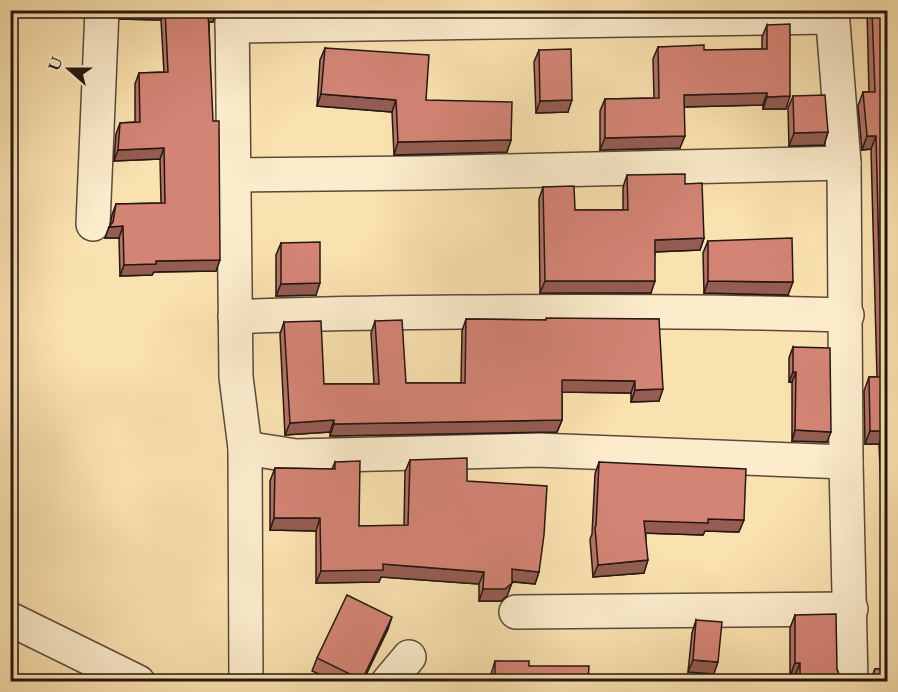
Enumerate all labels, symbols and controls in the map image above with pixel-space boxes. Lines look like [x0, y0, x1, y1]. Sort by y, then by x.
north arrow [39, 39, 99, 99]
text: U [43, 54, 69, 74]

